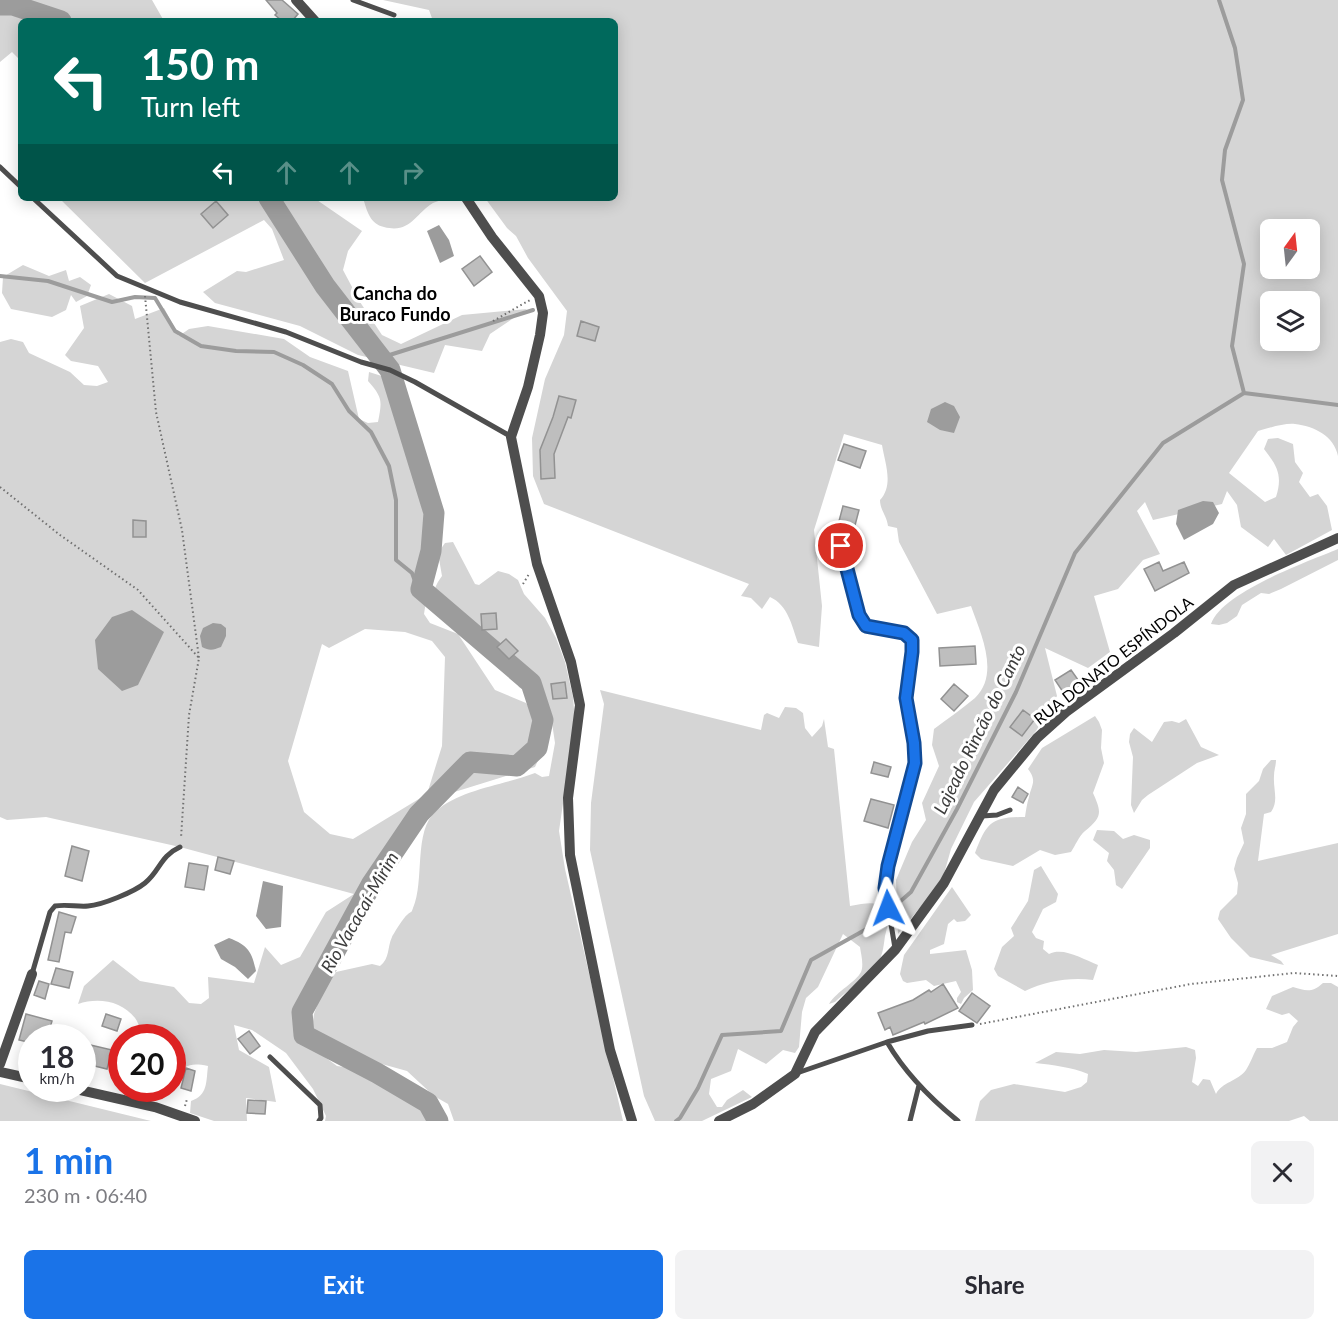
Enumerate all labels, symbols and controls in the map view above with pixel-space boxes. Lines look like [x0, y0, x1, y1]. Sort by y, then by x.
text: 150 m [141, 39, 259, 89]
icon: left [42, 42, 120, 120]
text: Turn left [141, 90, 240, 123]
icon: left [207, 156, 240, 189]
icon: ahead [270, 156, 303, 189]
icon: ahead [333, 156, 366, 189]
icon: right [396, 156, 429, 189]
north arrow [1260, 219, 1320, 279]
map controls [1260, 219, 1320, 351]
district label: Cancha do Buraco Fundo [339, 282, 451, 325]
button: layers [1260, 291, 1320, 351]
pin [815, 520, 866, 571]
icon: arrive [824, 529, 857, 562]
street label: RUA DONATO ESPÍNDOLA [1030, 592, 1197, 728]
water label: Lajeado Rincão do Canto [928, 641, 1030, 817]
water label: Rio Vacacaí-Mirim [316, 848, 402, 976]
position arrow [856, 876, 920, 940]
speed limit sign: 20 [108, 1024, 186, 1102]
text: 18 [40, 1038, 74, 1074]
text: km/h [39, 1069, 75, 1087]
text: 1 min [24, 1138, 113, 1182]
button: close [1251, 1141, 1314, 1204]
text: 230 m · 06:40 [24, 1183, 147, 1207]
button: Exit [24, 1250, 663, 1319]
button: Share [675, 1250, 1314, 1319]

